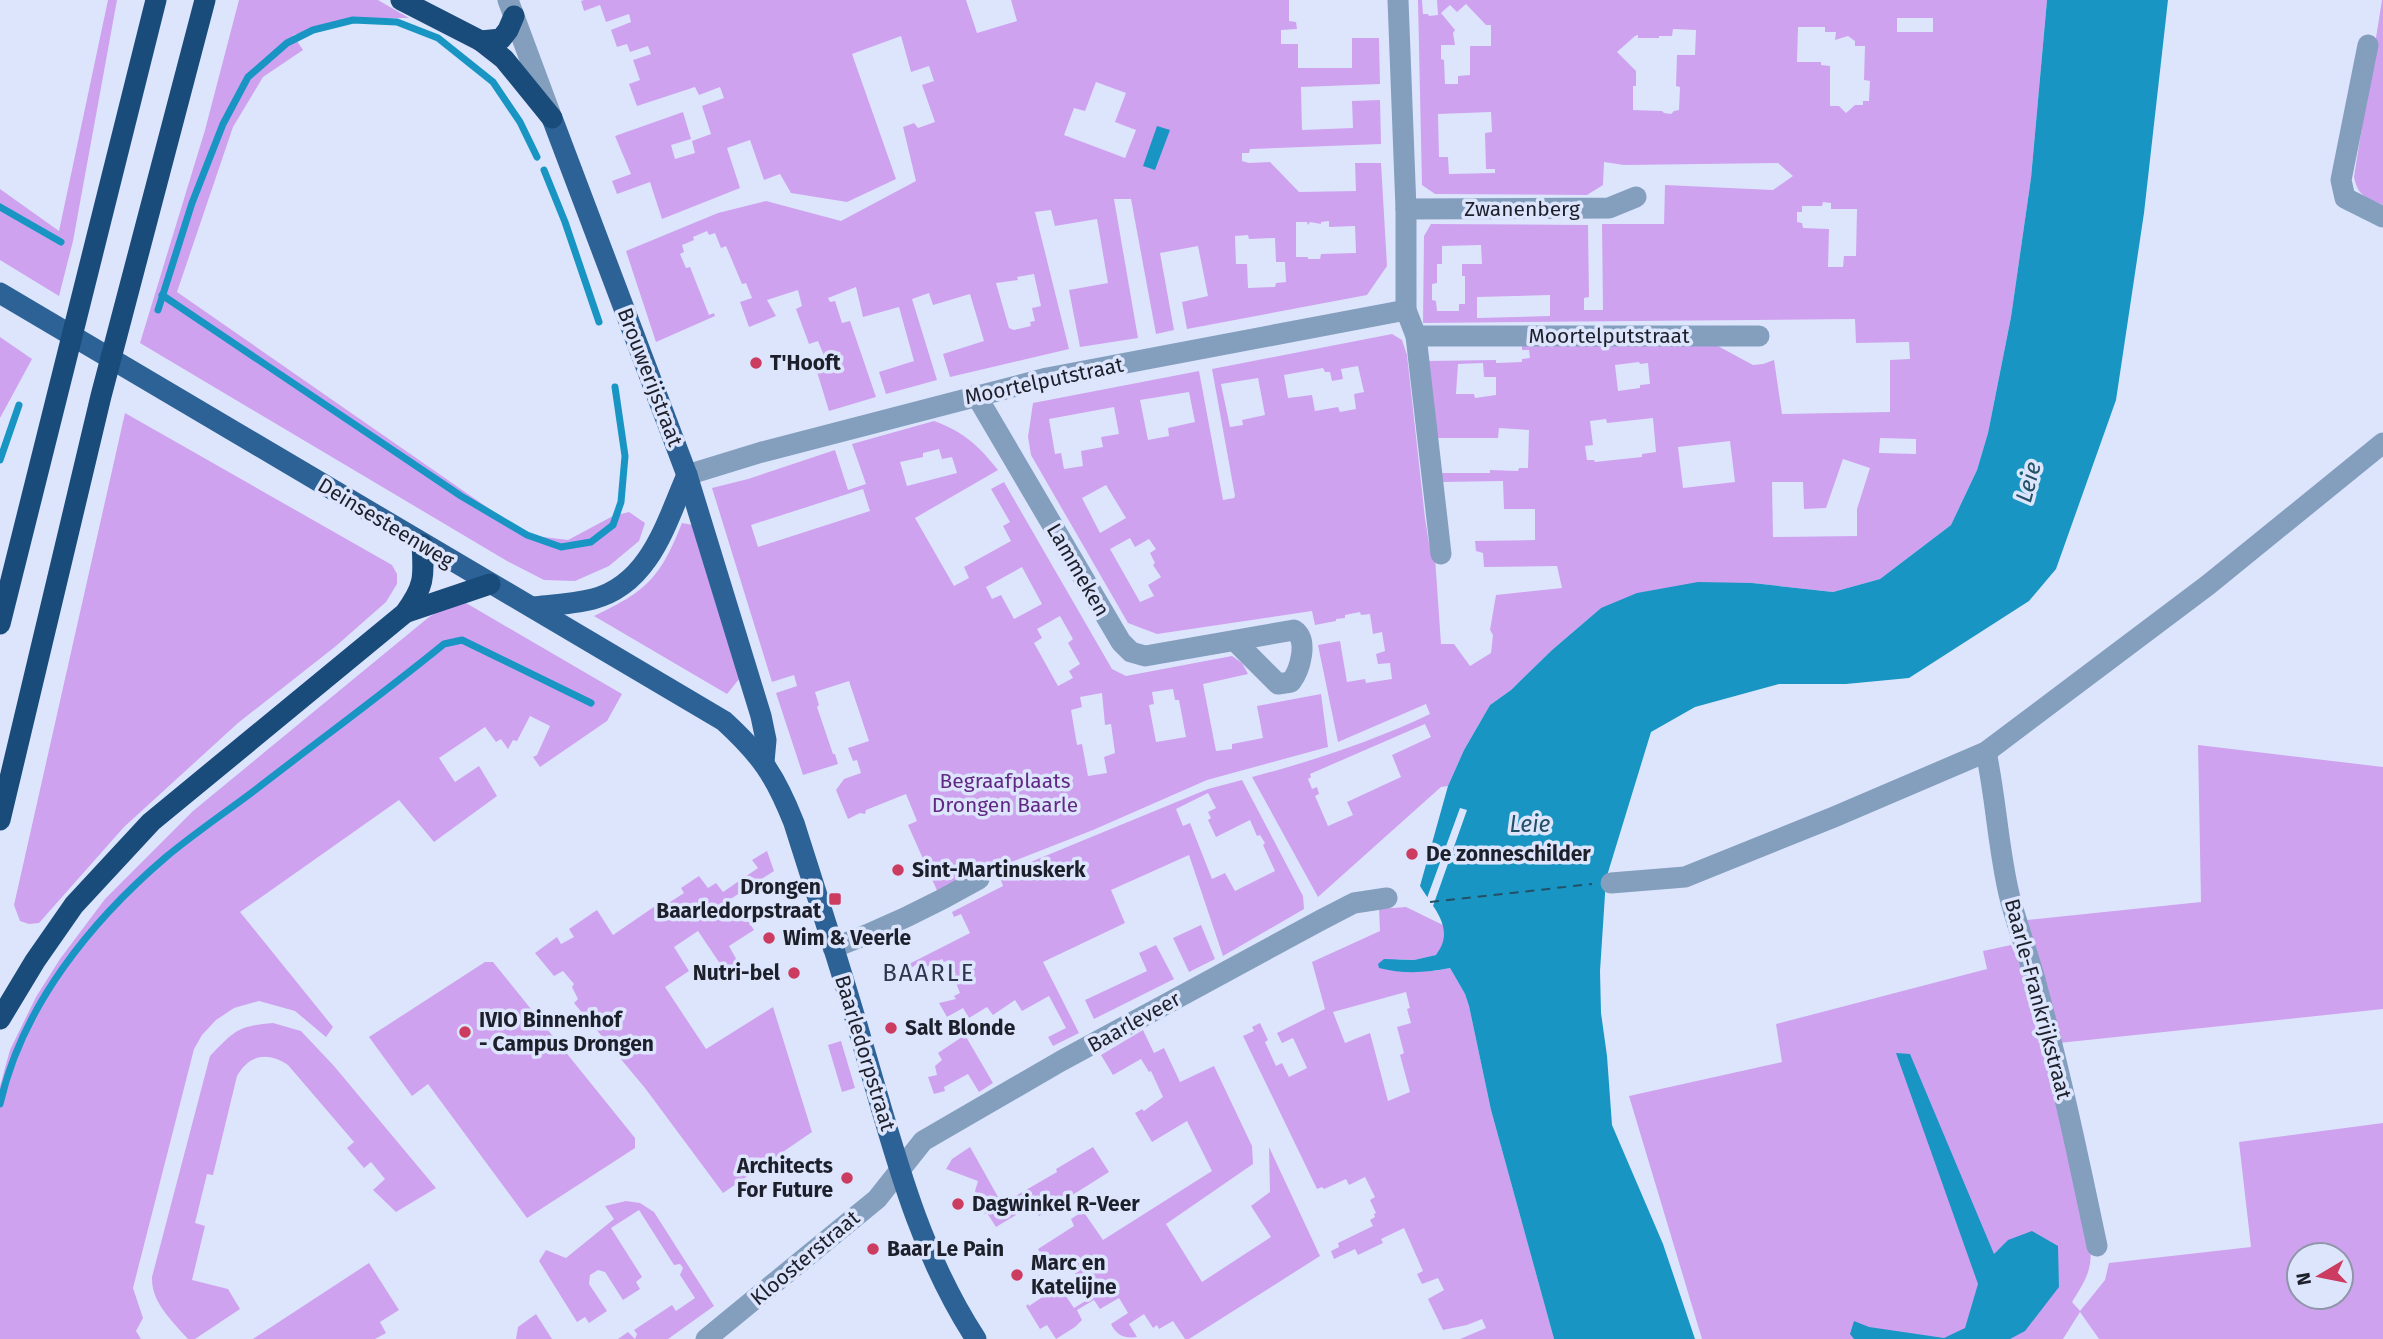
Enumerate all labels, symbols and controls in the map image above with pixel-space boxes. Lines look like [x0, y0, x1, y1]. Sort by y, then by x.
street label: Zwanenberg [1464, 196, 1580, 222]
street label: Brouwerijstraat [612, 304, 688, 450]
street label: Moortelputstraat [1528, 323, 1690, 349]
place label: T'Hooft [770, 350, 842, 376]
street label: Moortelputstraat [962, 351, 1126, 410]
marker: T'Hooft [748, 355, 764, 371]
water label: Leie [2009, 459, 2047, 505]
street label: Deinsesteenweg [313, 472, 459, 574]
street label: Lammeken [1041, 519, 1115, 621]
park label: Begraafplaats Drongen Baarle [932, 768, 1078, 818]
water label: Leie [1510, 810, 1551, 838]
place label: De zonneschilder [1426, 841, 1591, 867]
marker: De zonneschilder [1404, 846, 1420, 862]
place label: Sint-Martinuskerk [912, 857, 1086, 883]
marker: Sint-Martinuskerk [890, 862, 906, 878]
place label: Drongen Baarledorpstraat [656, 874, 822, 924]
marker: Drongen Baarledorpstraat [827, 891, 843, 907]
street label: Baarle-Frankrijkstraat [1999, 896, 2077, 1103]
place label: Wim & Veerle [783, 925, 912, 951]
marker: Wim & Veerle [761, 930, 777, 946]
district label: BAARLE [882, 959, 976, 987]
place label: Nutri-bel [693, 960, 781, 986]
marker: Nutri-bel [786, 965, 802, 981]
street label: Baarledorpstraat [829, 972, 901, 1134]
street label: Baarleveer [1083, 986, 1185, 1058]
place label: IVIO Binnenhof - Campus Drongen [479, 1007, 654, 1057]
place label: Salt Blonde [905, 1015, 1016, 1041]
marker: Salt Blonde [883, 1020, 899, 1036]
marker: IVIO Binnenhof - Campus Drongen [457, 1024, 473, 1040]
place label: Architects For Future [736, 1153, 833, 1203]
marker: Architects For Future [839, 1170, 855, 1186]
place label: Dagwinkel R-Veer [972, 1191, 1140, 1217]
marker: Dagwinkel R-Veer [950, 1196, 966, 1212]
street label: Kloosterstraat [745, 1205, 865, 1311]
place label: Baar Le Pain [887, 1236, 1004, 1262]
marker: Baar Le Pain [865, 1241, 881, 1257]
north arrow [2285, 1241, 2355, 1311]
place label: Marc en Katelijne [1031, 1250, 1117, 1300]
marker: Marc en Katelijne [1009, 1267, 1025, 1283]
text: N [2291, 1271, 2316, 1287]

